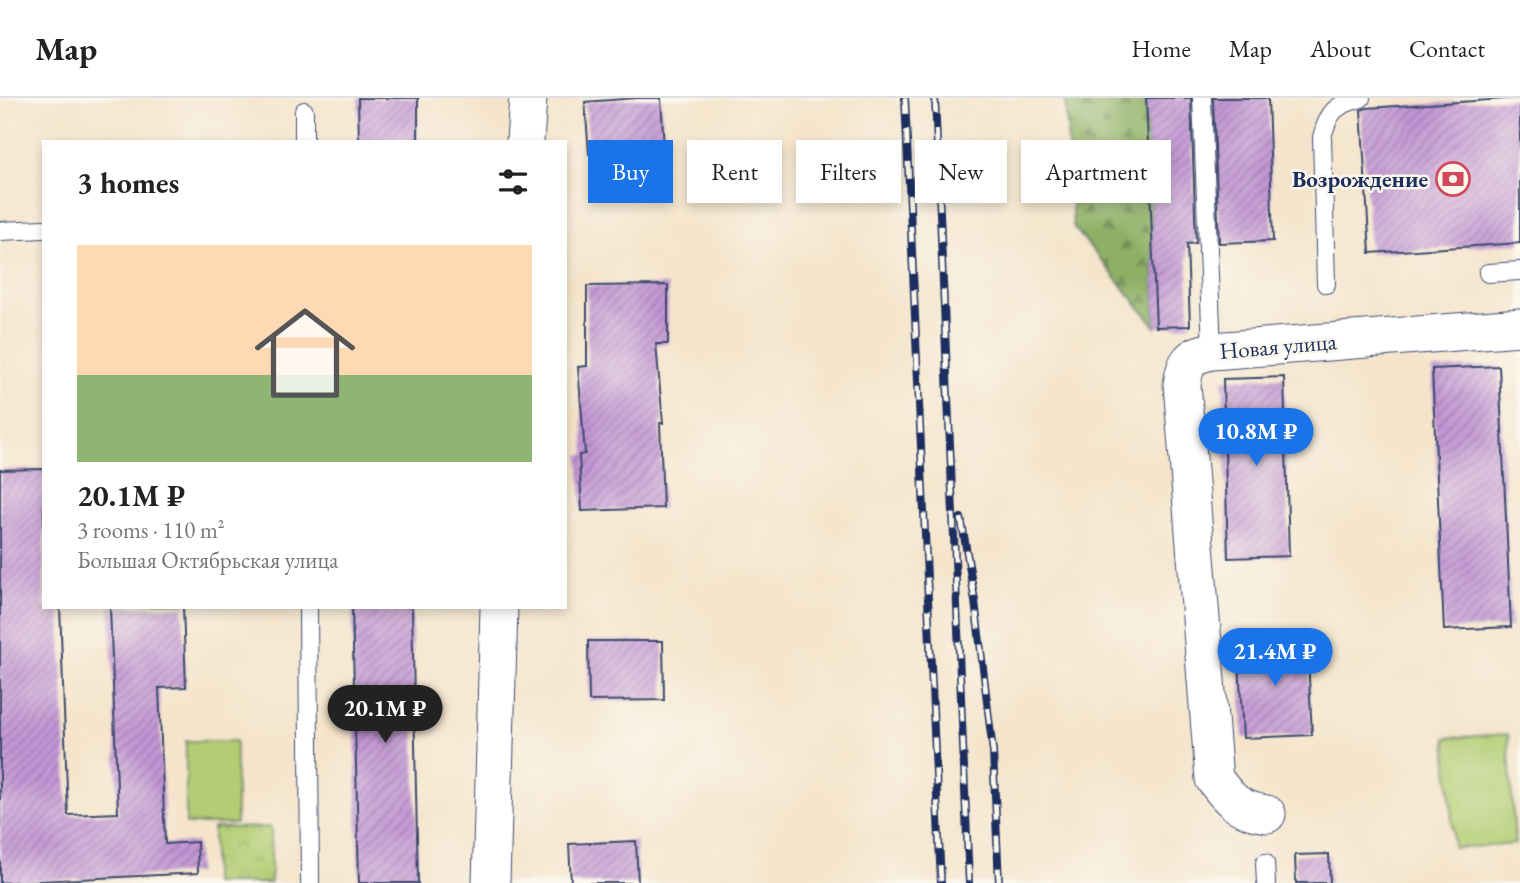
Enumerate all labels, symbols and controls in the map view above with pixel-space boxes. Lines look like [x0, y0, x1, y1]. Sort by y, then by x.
text: Map [35, 27, 97, 70]
text: Home [1131, 33, 1191, 64]
text: Map [1229, 33, 1272, 64]
text: About [1310, 33, 1371, 64]
text: Contact [1409, 33, 1485, 64]
chip: Buy [588, 140, 673, 203]
chip: Rent [687, 140, 782, 203]
chip: Filters [796, 140, 901, 203]
chip: New [915, 140, 1007, 203]
chip: Apartment [1021, 140, 1171, 203]
bank icon: Возрождение [1434, 160, 1472, 198]
text: 3 homes [77, 163, 179, 202]
icon: filters [494, 163, 532, 201]
place label: Возрождение [1292, 164, 1428, 194]
icon: home [242, 290, 368, 416]
street label: Новая улица [1218, 326, 1339, 366]
pin: 10.8M ₽ [1191, 408, 1321, 468]
text: 10.8M ₽ [1215, 416, 1297, 446]
text: 20.1M ₽ [77, 476, 185, 515]
text: 3 rooms · 110 m² [77, 515, 225, 545]
text: Большая Октябрьская улица [77, 545, 339, 575]
pin: 21.4M ₽ [1210, 628, 1340, 688]
text: 21.4M ₽ [1234, 636, 1316, 666]
pin: 20.1M ₽ [320, 686, 450, 745]
text: 20.1M ₽ [344, 693, 426, 723]

